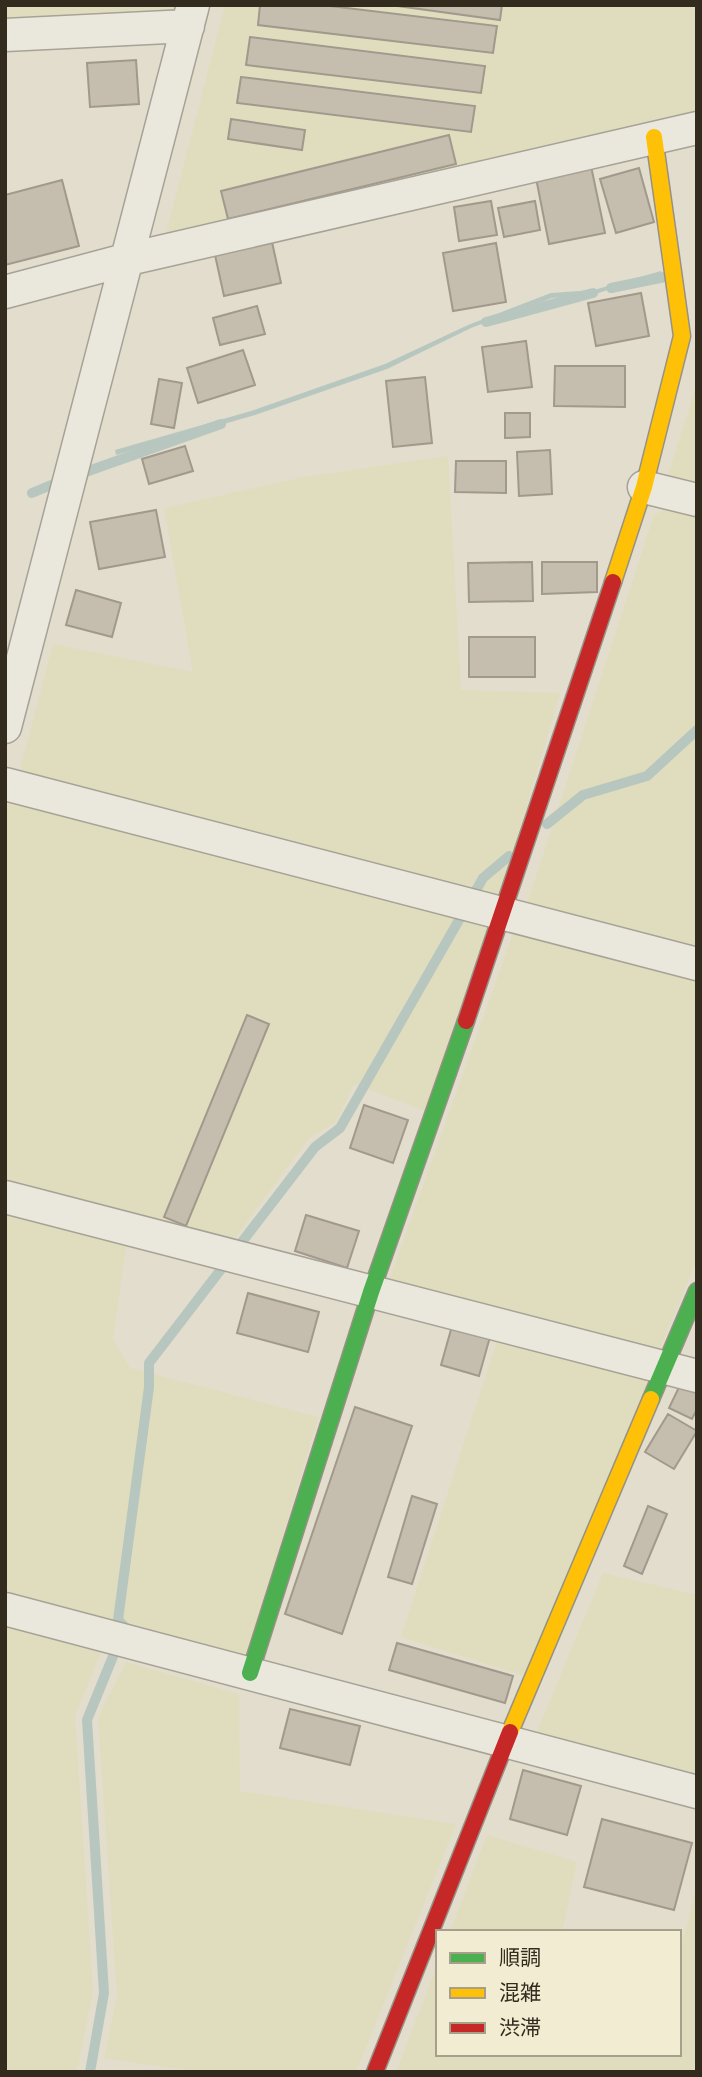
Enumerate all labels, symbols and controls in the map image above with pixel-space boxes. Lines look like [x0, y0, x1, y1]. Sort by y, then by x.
legend [436, 1930, 681, 2056]
text: 順調 [499, 1946, 541, 1970]
text: 混雑 [499, 1981, 541, 2005]
text: 渋滞 [499, 2016, 541, 2040]

